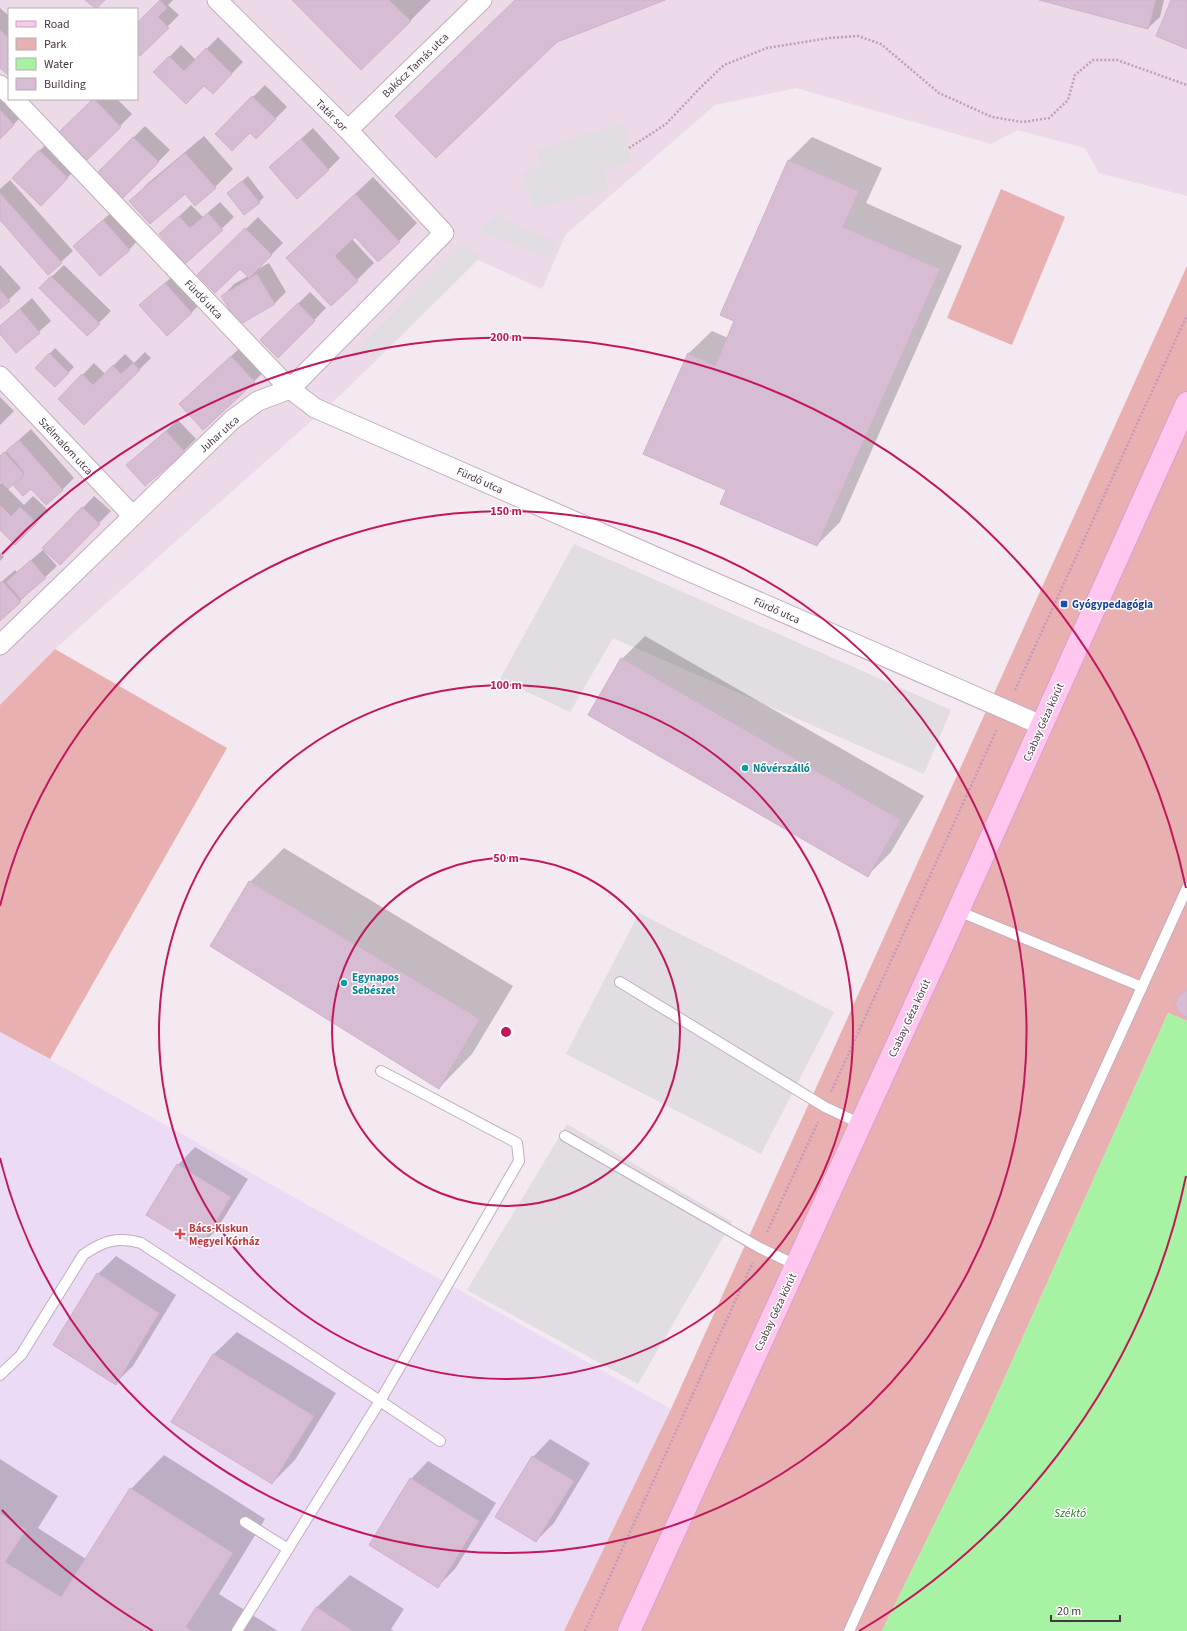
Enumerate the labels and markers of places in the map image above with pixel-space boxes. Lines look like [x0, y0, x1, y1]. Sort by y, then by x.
place label: Gyógypedagógia [1072, 597, 1153, 612]
marker: Gyógypedagógia [1059, 599, 1069, 609]
place label: Nővérszálló [753, 761, 810, 776]
marker: Nővérszálló [740, 763, 750, 773]
place label: Egynapos Sebészet [352, 970, 399, 998]
marker: Egynapos Sebészet [339, 978, 349, 988]
centre of rings [499, 1025, 513, 1039]
place label: Bács-Kiskun Megyei Kórház [189, 1221, 260, 1249]
marker: Bács-Kiskun Megyei Kórház [174, 1228, 186, 1240]

